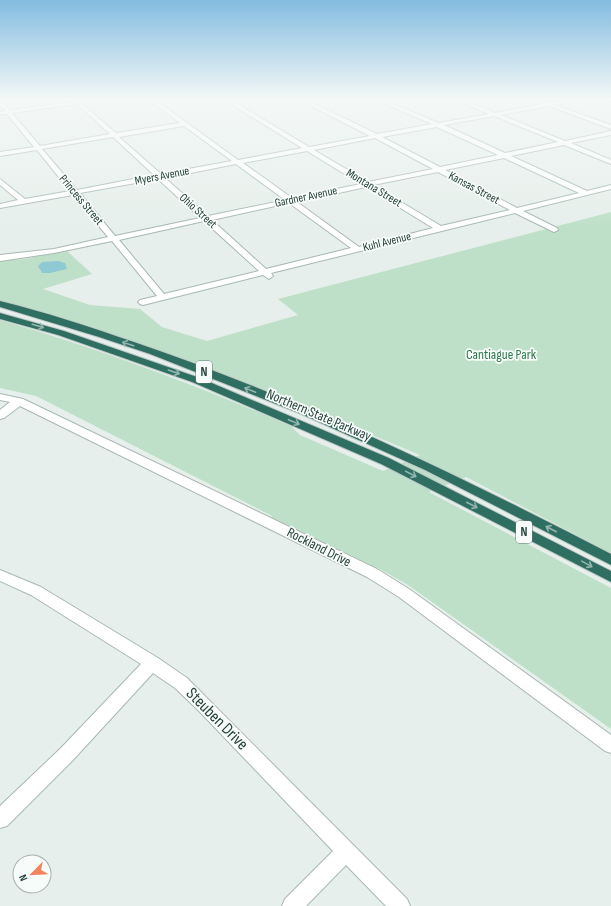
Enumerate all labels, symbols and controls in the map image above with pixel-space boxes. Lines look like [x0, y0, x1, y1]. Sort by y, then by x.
street label: Myers Avenue [133, 163, 191, 189]
street label: Montana Street [343, 165, 405, 211]
street label: Kansas Street [446, 168, 502, 208]
street label: Princess Street [56, 172, 107, 229]
street label: Gardner Avenue [273, 183, 339, 211]
street label: Ohio Street [176, 190, 220, 232]
street label: Kuhl Avenue [361, 229, 413, 255]
one-way arrow [31, 323, 44, 330]
one-way arrow [122, 340, 135, 347]
park label: Cantiague Park [466, 346, 537, 363]
road number: N [196, 361, 212, 383]
one-way arrow [167, 369, 180, 376]
one-way arrow [244, 385, 256, 393]
street label: Northern State Parkway [264, 385, 374, 445]
one-way arrow [288, 419, 300, 426]
one-way arrow [405, 471, 417, 478]
one-way arrow [465, 502, 477, 509]
road number: N [516, 521, 532, 543]
street label: Rockland Drive [284, 524, 354, 570]
one-way arrow [546, 525, 558, 532]
one-way arrow [581, 561, 593, 569]
street label: Steuben Drive [182, 684, 252, 754]
north arrow [12, 854, 52, 894]
text: N [16, 872, 30, 883]

